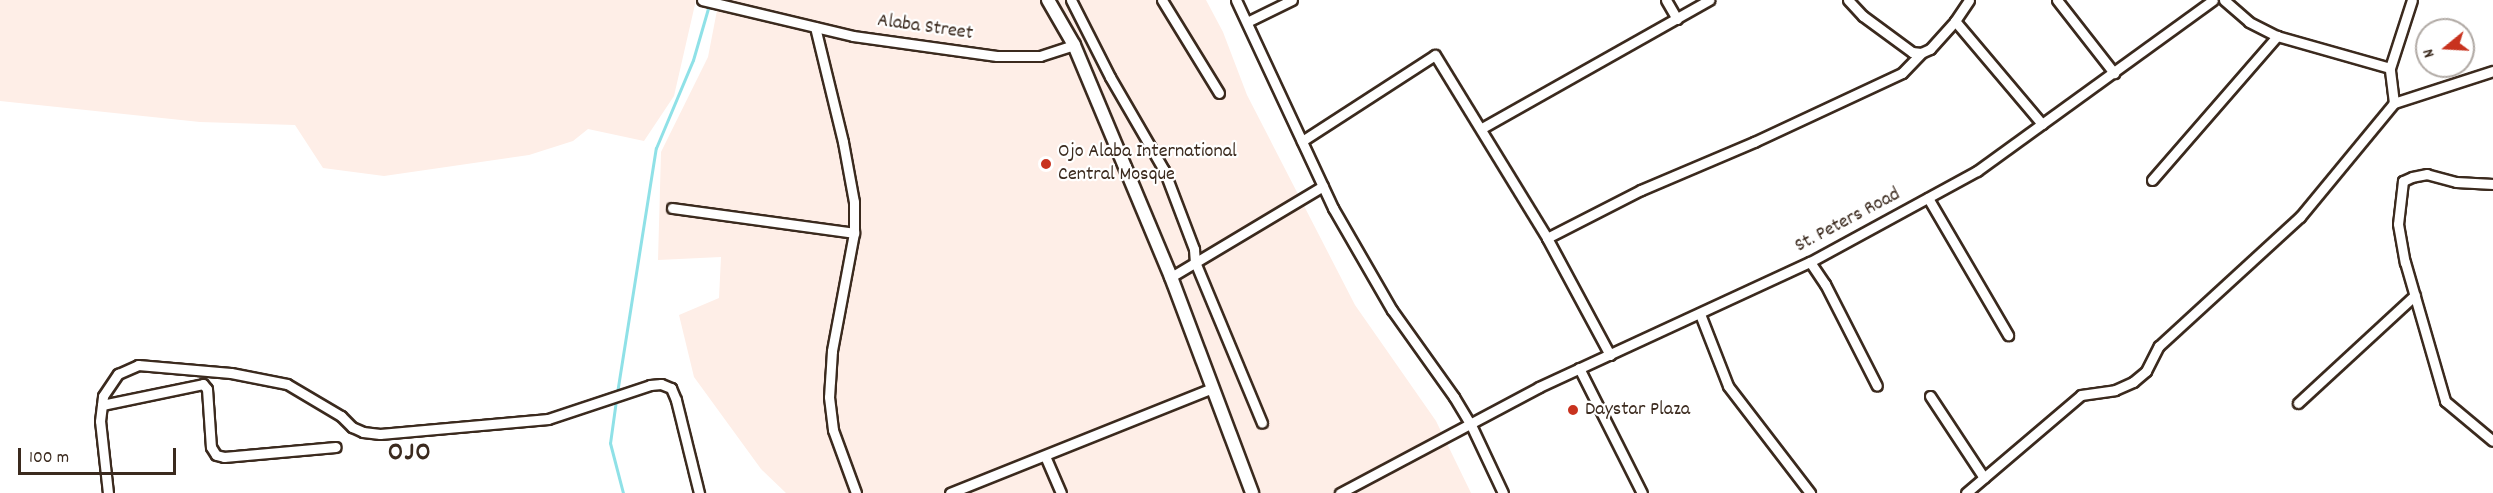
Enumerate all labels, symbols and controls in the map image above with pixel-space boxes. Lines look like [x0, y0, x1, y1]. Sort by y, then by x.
street label: Alaba Street [876, 9, 974, 47]
north arrow [2415, 18, 2475, 78]
text: N [2417, 46, 2441, 60]
place label: Ojo Alaba International Central Mosque [1058, 140, 1237, 187]
marker: Ojo Alaba International Central Mosque [1039, 157, 1053, 171]
street label: St. Peters Road [1791, 183, 1905, 259]
place label: Daystar Plaza [1585, 398, 1690, 422]
marker: Daystar Plaza [1566, 403, 1580, 417]
scale bar [21, 436, 178, 474]
district label: OJO [388, 438, 432, 470]
text: 100 m [29, 446, 69, 471]

